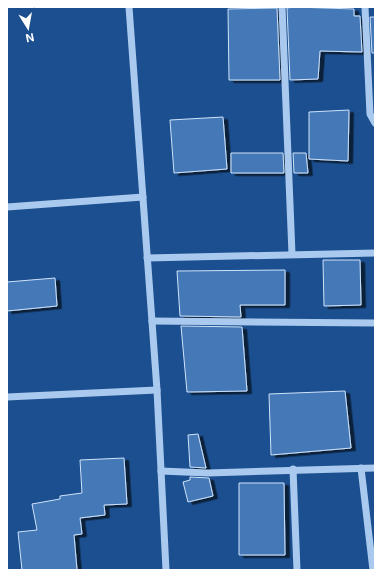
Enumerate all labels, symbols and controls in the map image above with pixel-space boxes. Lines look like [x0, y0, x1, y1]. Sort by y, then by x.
north arrow [8, 8, 48, 48]
text: N [24, 30, 35, 45]

